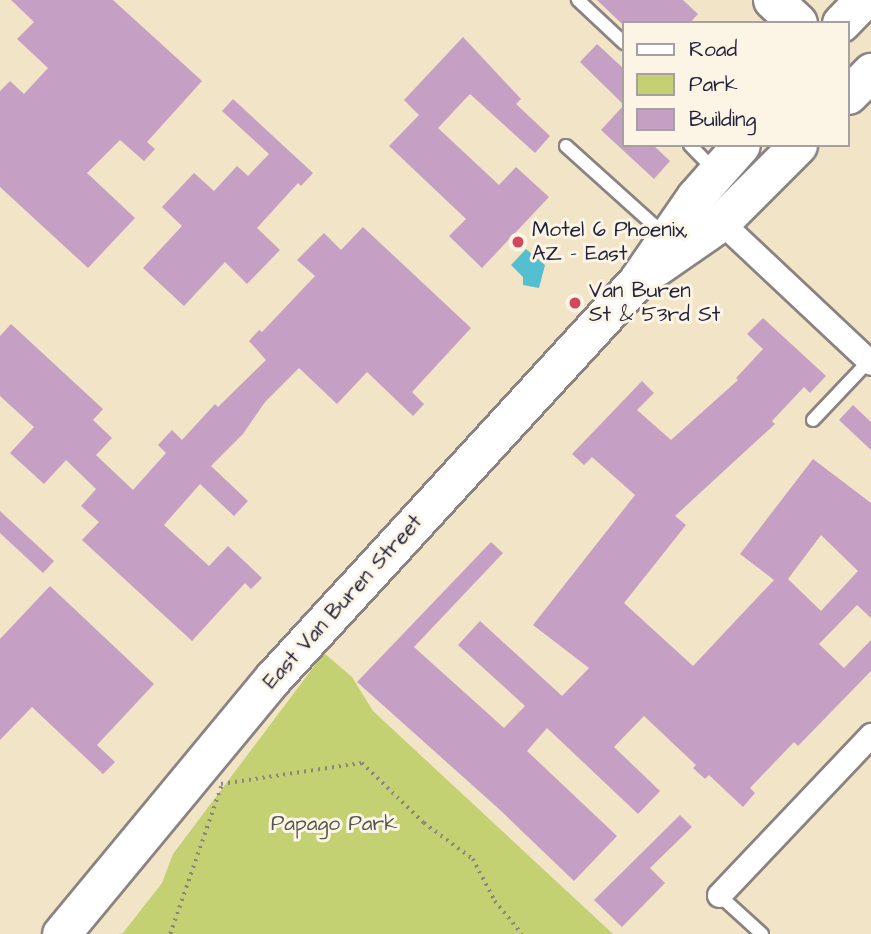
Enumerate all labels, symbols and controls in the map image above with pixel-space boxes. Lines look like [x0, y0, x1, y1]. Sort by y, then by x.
legend [622, 21, 850, 147]
text: Road [689, 35, 737, 64]
text: Park [689, 70, 738, 99]
text: Building [689, 105, 756, 134]
place label: Motel 6 Phoenix, AZ - East [532, 217, 689, 267]
marker: Motel 6 Phoenix, AZ - East [510, 234, 526, 250]
place label: Van Buren St & 53rd St [589, 278, 720, 328]
marker: Van Buren St & 53rd St [567, 295, 583, 311]
street label: East Van Buren Street [258, 510, 428, 694]
park label: Papago Park [271, 811, 397, 837]

